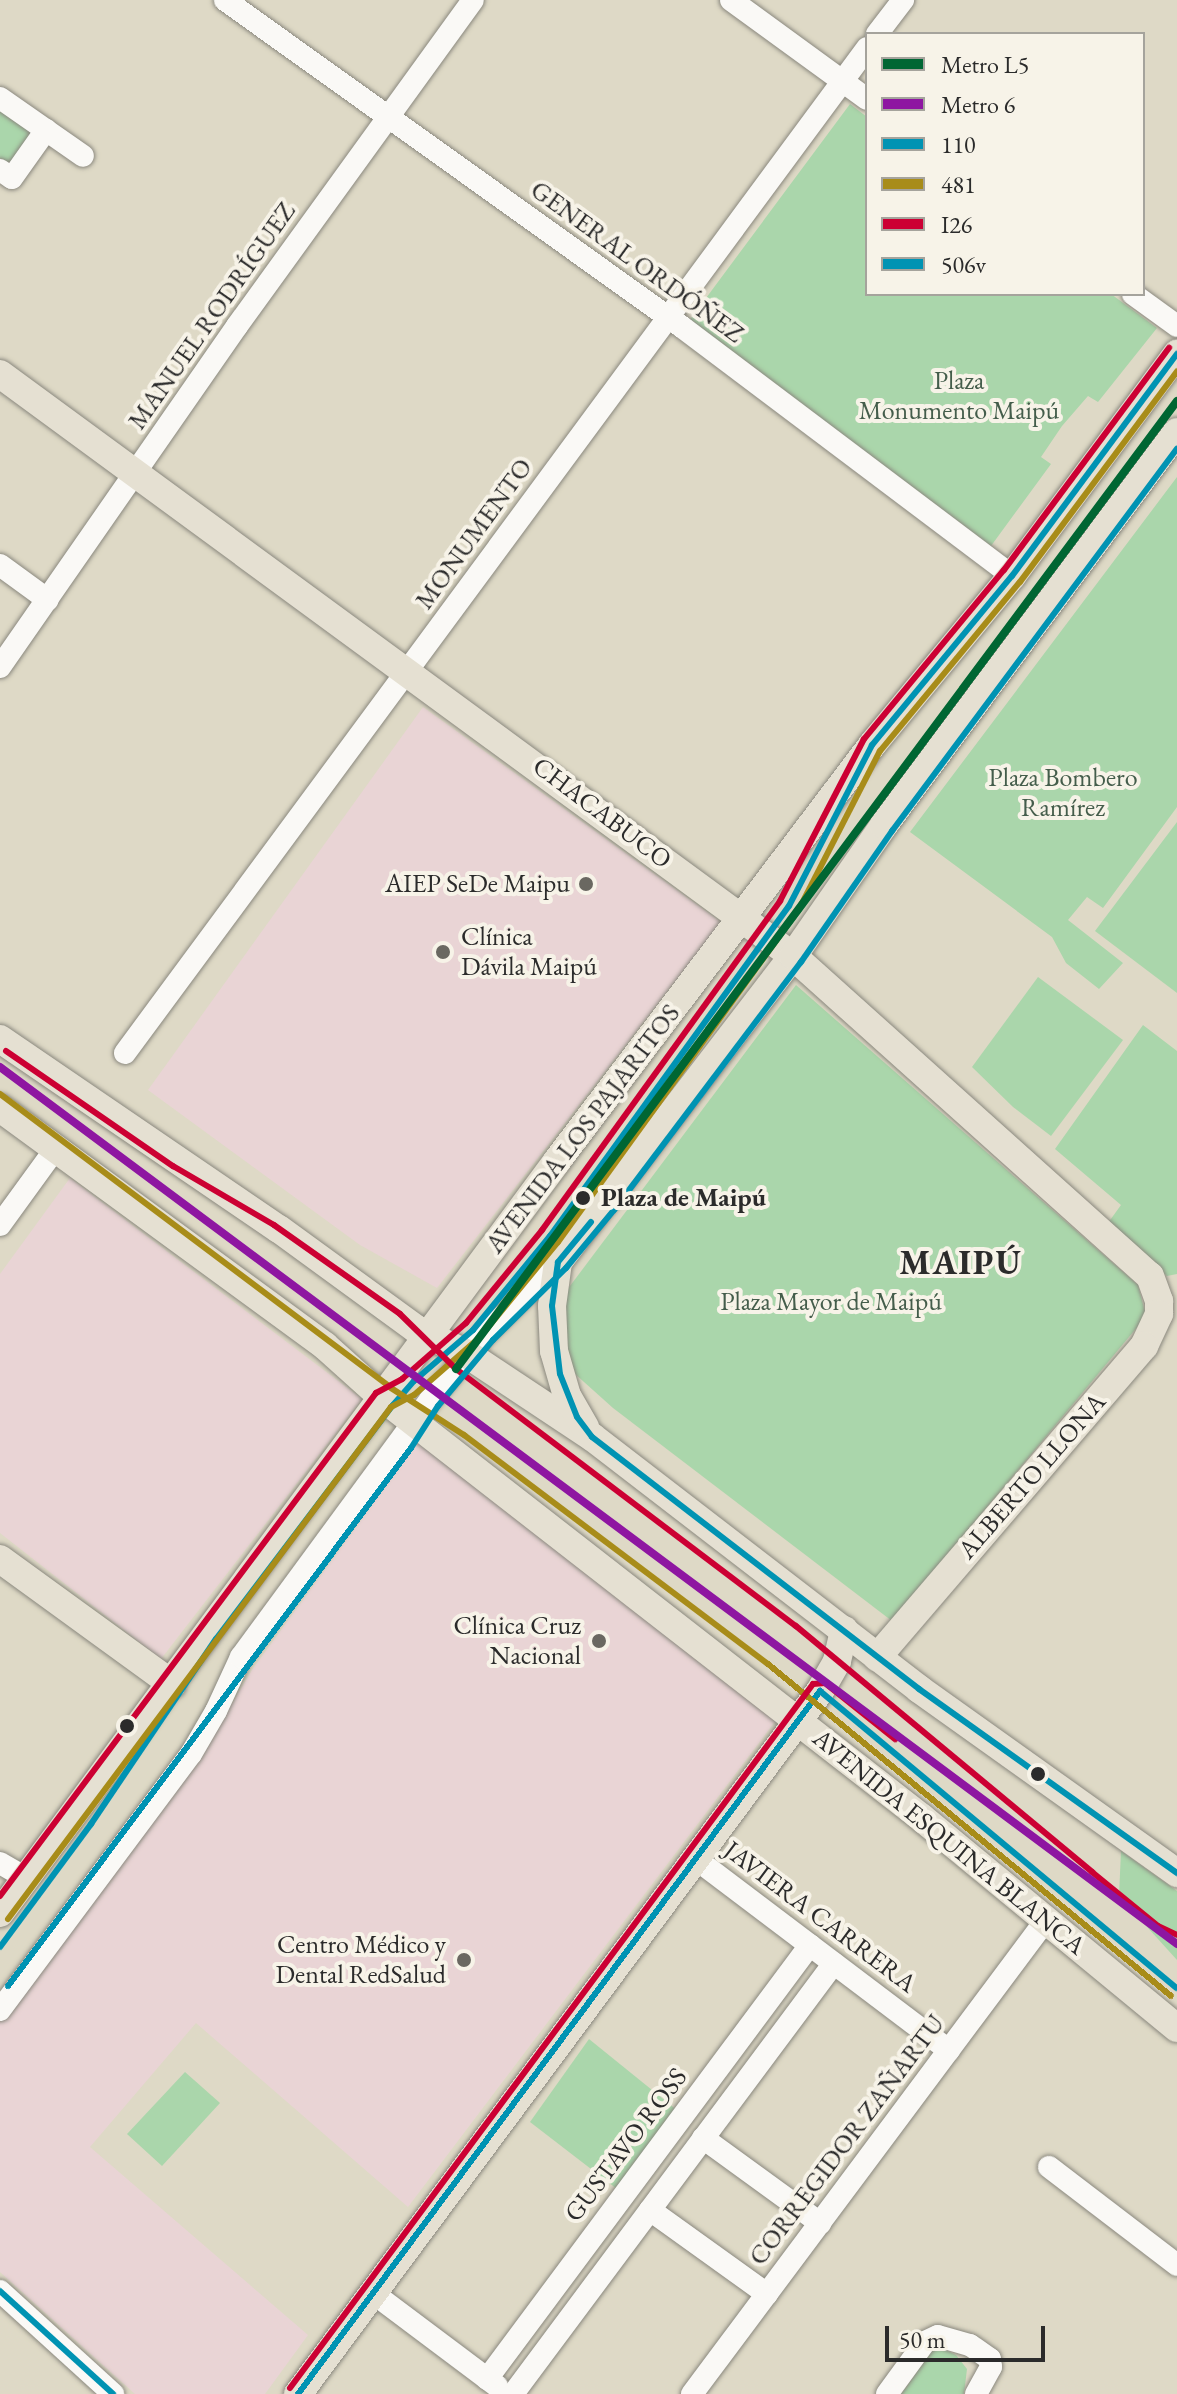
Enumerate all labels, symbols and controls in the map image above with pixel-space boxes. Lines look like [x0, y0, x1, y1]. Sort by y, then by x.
legend [865, 32, 1145, 296]
text: Metro L5 [941, 49, 1029, 80]
text: Metro 6 [941, 89, 1015, 120]
text: 110 [941, 129, 976, 160]
text: 481 [941, 169, 976, 200]
street label: GENERAL ORDÓÑEZ [524, 174, 750, 350]
street label: MANUEL RODRÍGUEZ [122, 196, 302, 436]
text: I26 [941, 209, 972, 240]
text: 506v [941, 249, 986, 280]
park label: Plaza Monumento Maipú [859, 365, 1059, 426]
street label: MONUMENTO [409, 453, 539, 615]
street label: CHACABUCO [526, 751, 678, 875]
park label: Plaza Bombero Ramírez [988, 762, 1138, 824]
place label: AIEP SeDe Maipu [385, 868, 570, 900]
marker: AIEP SeDe Maipu [577, 875, 595, 893]
place label: Clínica Dávila Maipú [461, 921, 597, 982]
marker: Clínica Dávila Maipú [432, 941, 454, 963]
street label: AVENIDA LOS PAJARITOS [479, 999, 687, 1259]
place label: Plaza de Maipú [601, 1182, 766, 1214]
marker: Plaza de Maipú [572, 1187, 594, 1209]
district label: MAIPÚ [899, 1243, 1023, 1283]
park label: Plaza Mayor de Maipú [720, 1286, 942, 1318]
street label: ALBERTO LLONA [951, 1387, 1113, 1565]
place label: Clínica Cruz Nacional [453, 1610, 581, 1672]
marker: Clínica Cruz Nacional [588, 1630, 610, 1652]
unlabelled marker [119, 1718, 135, 1734]
street label: AVENIDA ESQUINA BLANCA [806, 1722, 1092, 1962]
unlabelled marker [1030, 1766, 1046, 1782]
street label: JAVIERA CARRERA [718, 1835, 922, 1999]
place label: Centro Médico y Dental RedSalud [275, 1929, 446, 1990]
marker: Centro Médico y Dental RedSalud [453, 1949, 475, 1971]
street label: CORREGIDOR ZAÑARTU [743, 2008, 951, 2272]
street label: GUSTAVO ROSS [558, 2062, 694, 2228]
scale bar [889, 2310, 1049, 2360]
text: 50 m [899, 2324, 946, 2355]

